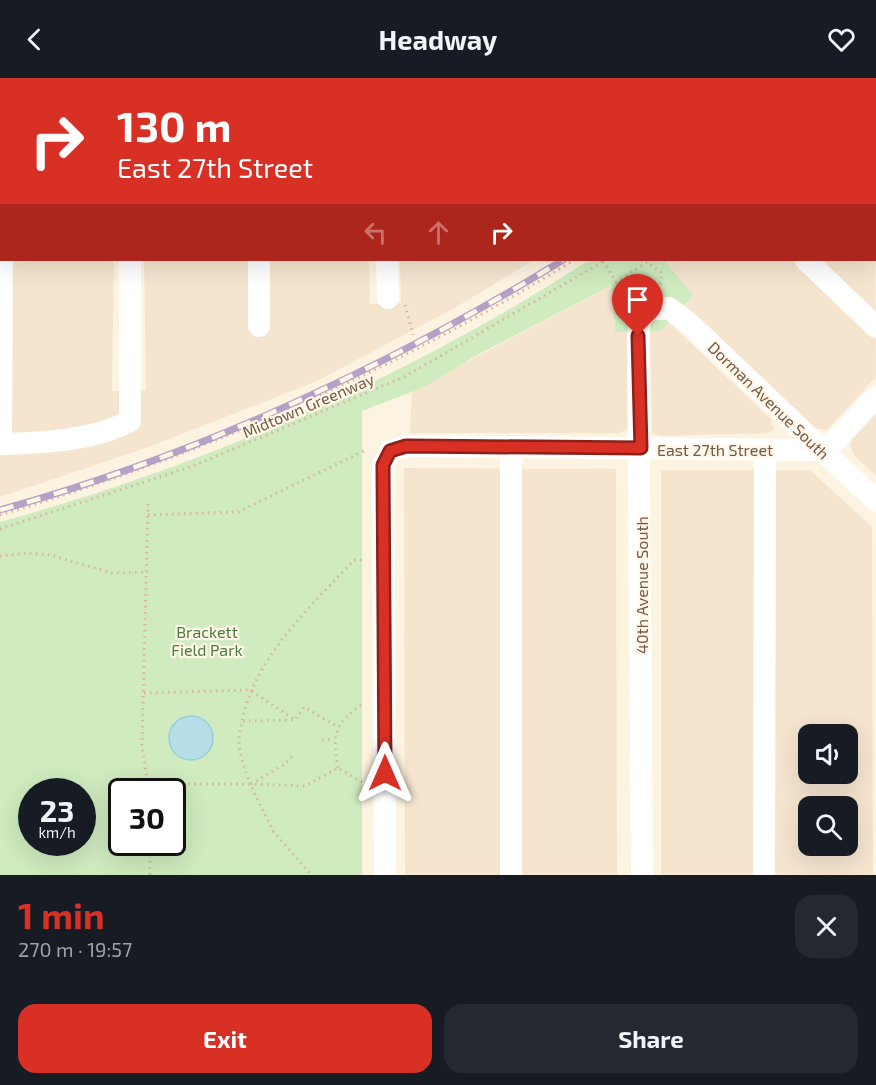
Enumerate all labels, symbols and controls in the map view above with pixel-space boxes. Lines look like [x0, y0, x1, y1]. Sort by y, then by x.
icon: back [18, 23, 51, 56]
text: Headway [379, 23, 497, 55]
icon: heart [825, 23, 858, 56]
text: 130 m [117, 100, 232, 150]
icon: right [18, 102, 96, 180]
text: East 27th Street [117, 151, 313, 183]
icon: left [359, 216, 392, 249]
icon: ahead [422, 216, 455, 249]
icon: right [485, 216, 518, 249]
pin [612, 274, 663, 336]
icon: arrive [621, 283, 654, 316]
street label: Dorman Avenue South [704, 337, 834, 463]
street label: Midtown Greenway [239, 368, 377, 441]
street label: East 27th Street [657, 440, 773, 459]
street label: 40th Avenue South [632, 516, 651, 654]
park label: Brackett Field Park [171, 622, 243, 659]
map controls [798, 724, 858, 856]
button: sound [798, 724, 858, 784]
position arrow [353, 741, 417, 805]
speed limit sign: 30 [108, 778, 186, 856]
text: 23 [40, 792, 74, 828]
button: search [798, 796, 858, 856]
text: km/h [38, 823, 76, 841]
text: 1 min [18, 893, 105, 936]
button: close [795, 895, 858, 958]
text: 270 m · 19:57 [18, 937, 132, 961]
button: Exit [18, 1004, 432, 1073]
button: Share [444, 1004, 858, 1073]

